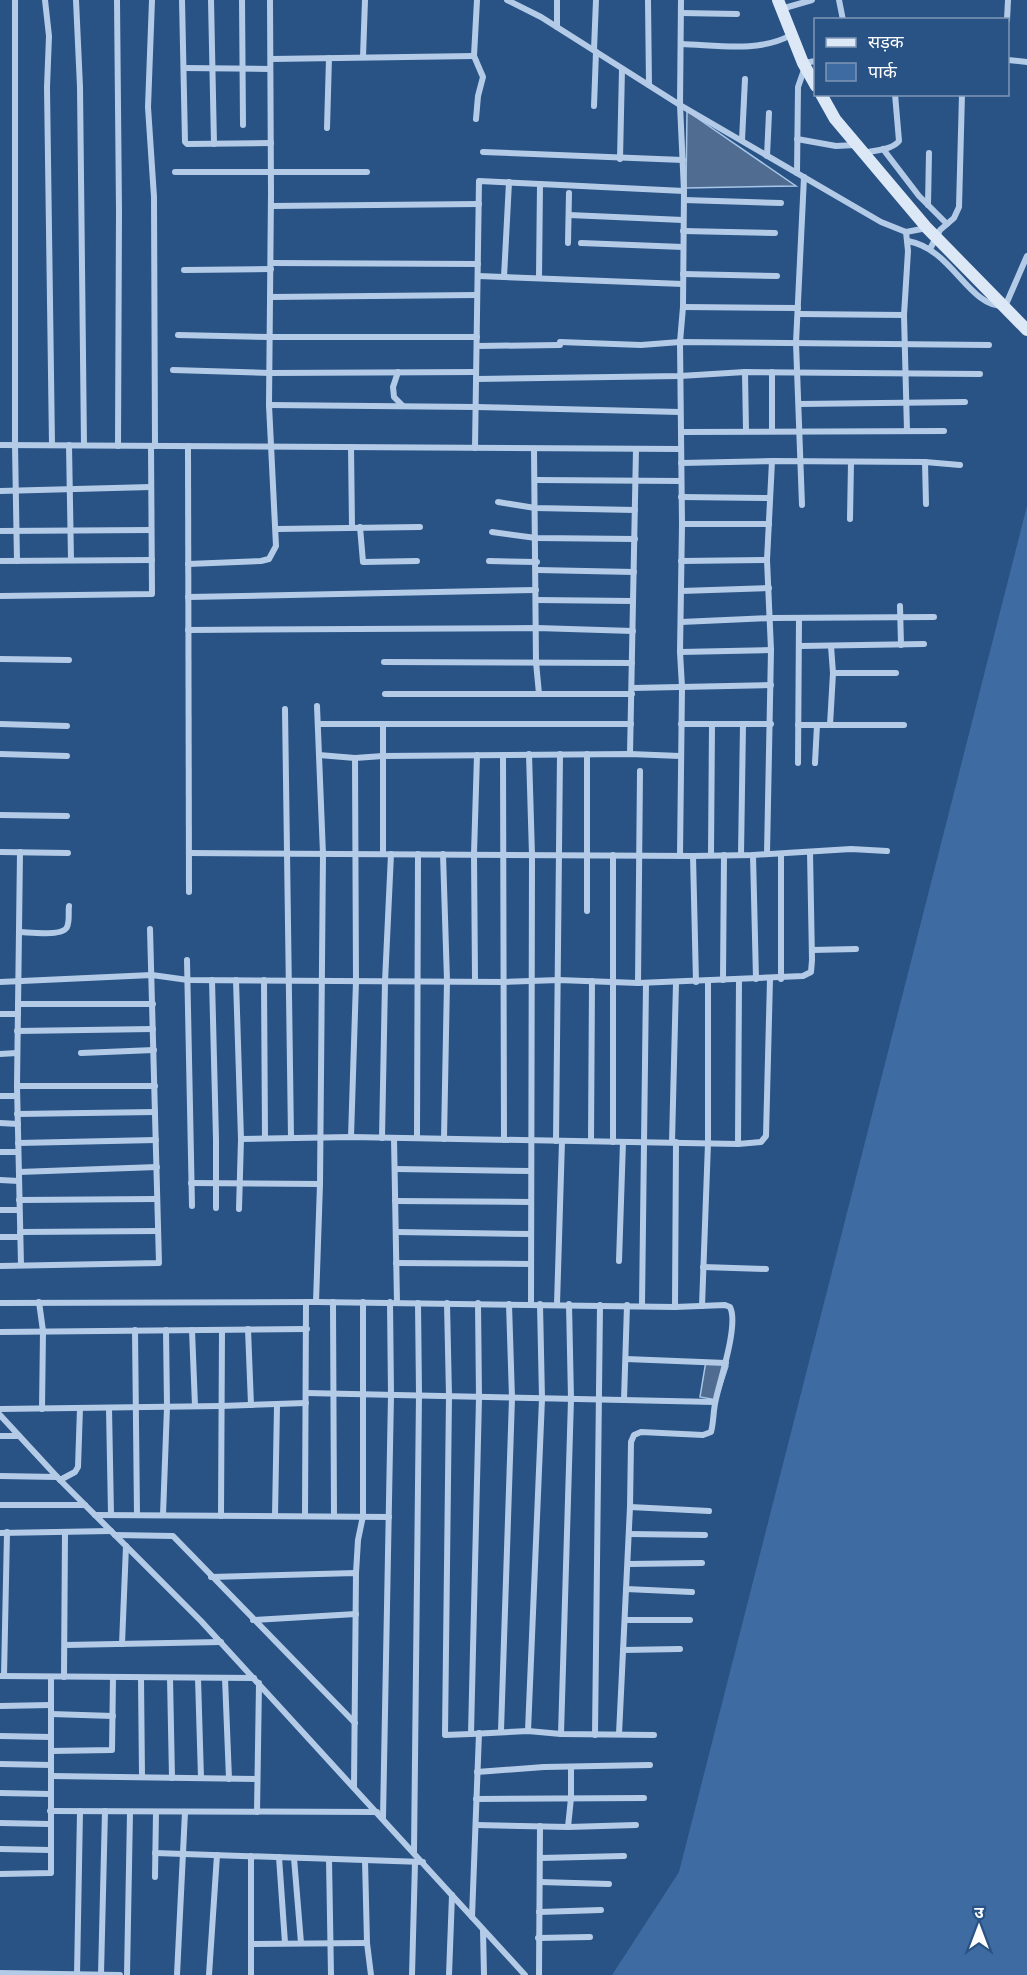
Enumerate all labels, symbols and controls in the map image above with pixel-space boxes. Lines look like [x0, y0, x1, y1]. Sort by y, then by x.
legend [814, 18, 1009, 96]
text: सड़क [868, 30, 905, 52]
text: पार्क [868, 60, 898, 82]
north arrow [949, 1897, 1009, 1957]
text: उ [974, 1902, 984, 1921]

